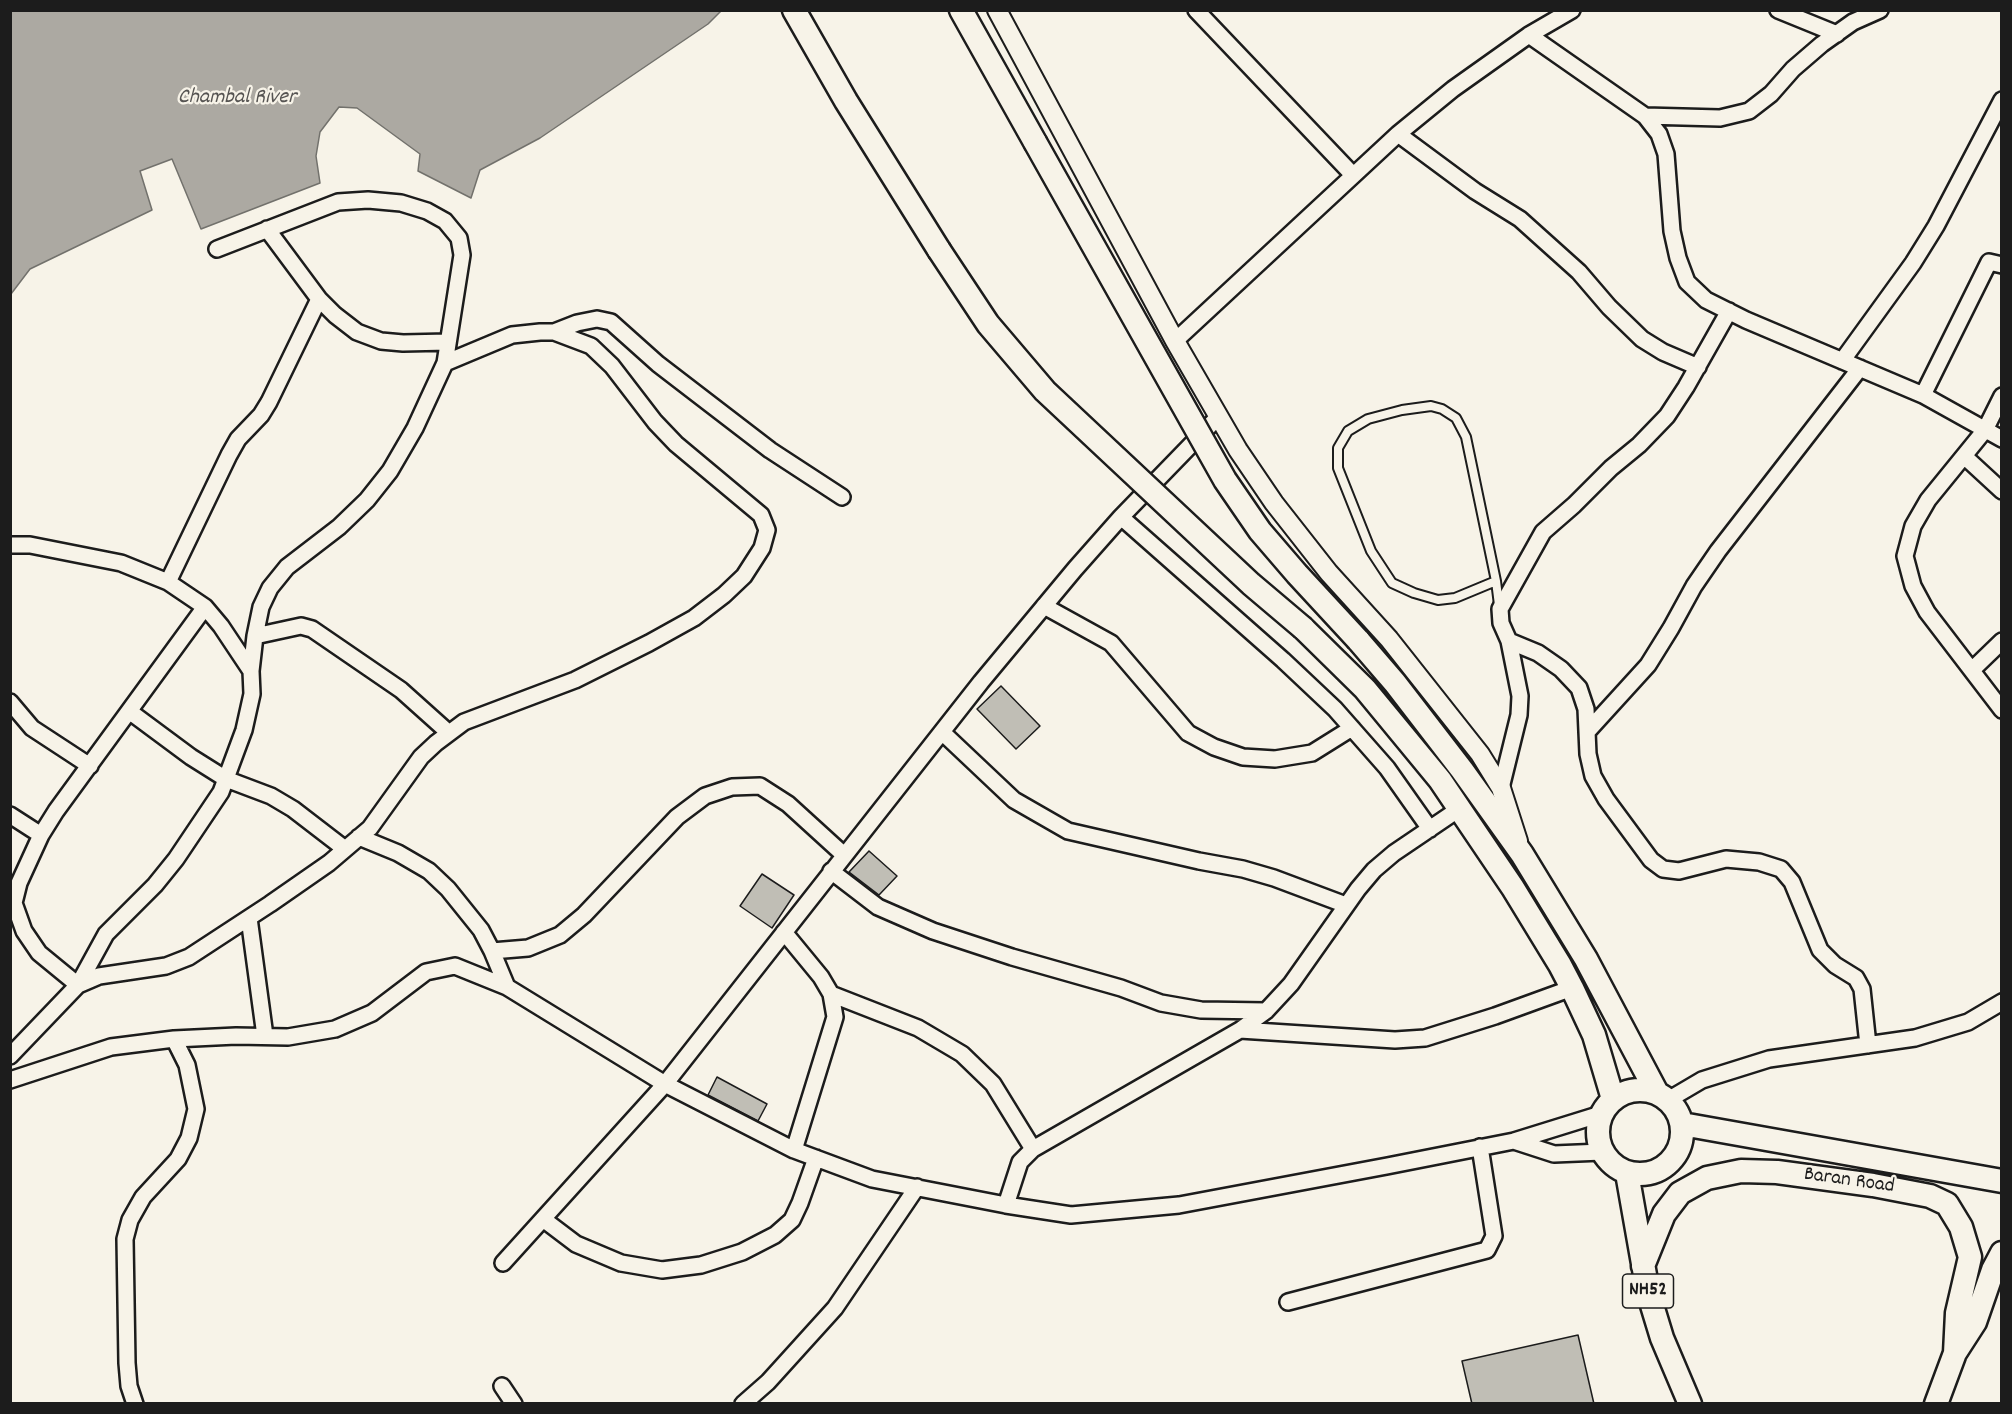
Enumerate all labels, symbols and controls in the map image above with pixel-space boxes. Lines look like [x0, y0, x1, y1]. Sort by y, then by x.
water label: Chambal River [178, 86, 296, 112]
street label: Baran Road [1802, 1163, 1896, 1201]
road number: NH52 [1622, 1274, 1674, 1308]

